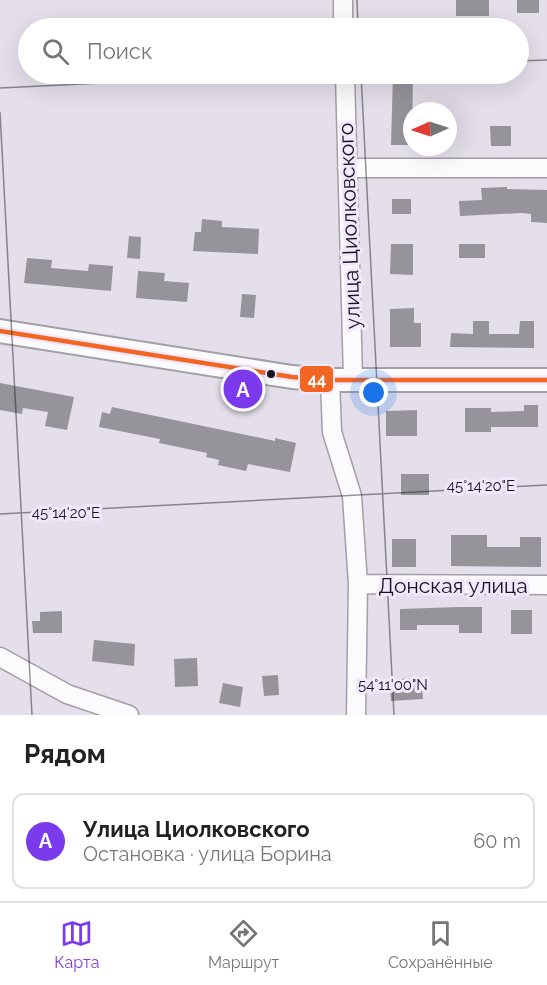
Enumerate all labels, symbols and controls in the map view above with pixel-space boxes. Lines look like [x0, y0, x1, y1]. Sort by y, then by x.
search box [18, 18, 529, 84]
icon: search [39, 35, 72, 68]
text: Поиск [87, 38, 152, 64]
north arrow [403, 102, 457, 156]
street label: улица Циолковского [333, 122, 365, 330]
line badge: 44 [299, 365, 334, 393]
pin: A [224, 366, 262, 412]
unlabelled marker [265, 368, 277, 380]
text: 44 [308, 370, 326, 389]
your location [359, 378, 388, 407]
text: 45°14'20"E [447, 477, 515, 495]
text: 45°14'20"E [32, 504, 100, 522]
street label: Донская улица [378, 573, 528, 598]
text: 54°11'00"N [358, 676, 428, 694]
text: Рядом [24, 739, 106, 769]
text: Улица Циолковского [83, 816, 310, 842]
text: A [39, 829, 52, 853]
text: 60 m [473, 829, 521, 853]
text: Остановка · улица Борина [83, 842, 332, 866]
tab: Карта [54, 917, 99, 972]
tab: Маршрут [208, 917, 279, 972]
tab: Сохранённые [388, 917, 493, 972]

